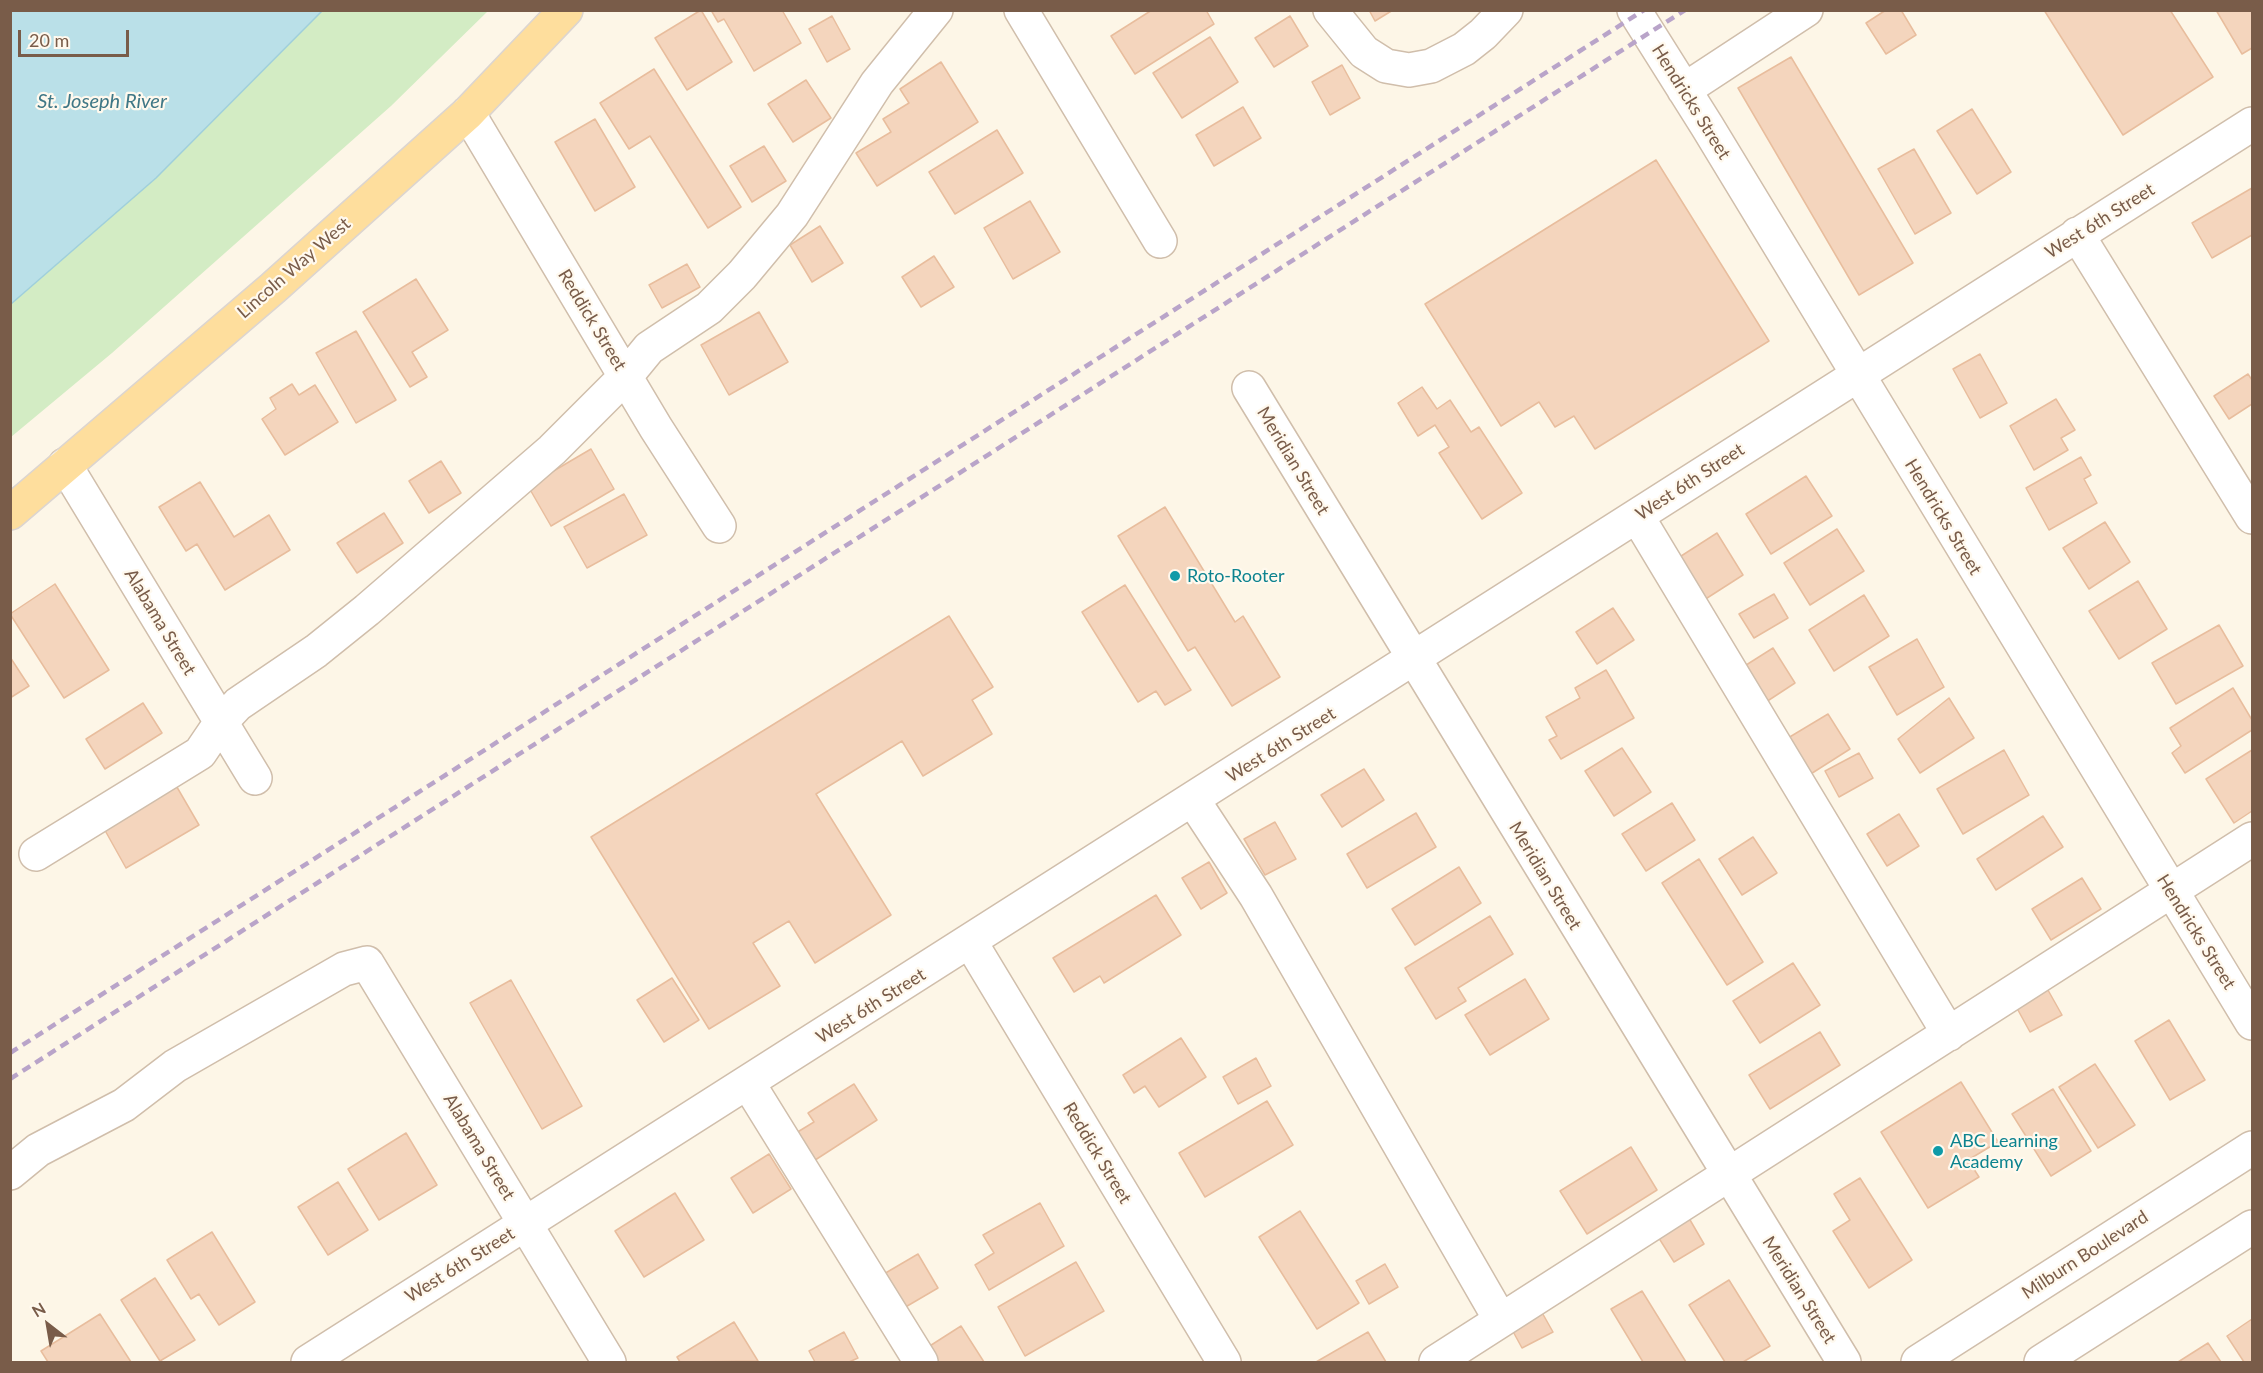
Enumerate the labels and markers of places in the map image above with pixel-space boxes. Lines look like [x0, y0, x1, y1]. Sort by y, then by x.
place label: Roto-Rooter [1187, 565, 1284, 587]
marker: Roto-Rooter [1168, 569, 1182, 583]
place label: ABC Learning Academy [1950, 1130, 2058, 1172]
marker: ABC Learning Academy [1931, 1144, 1945, 1158]

